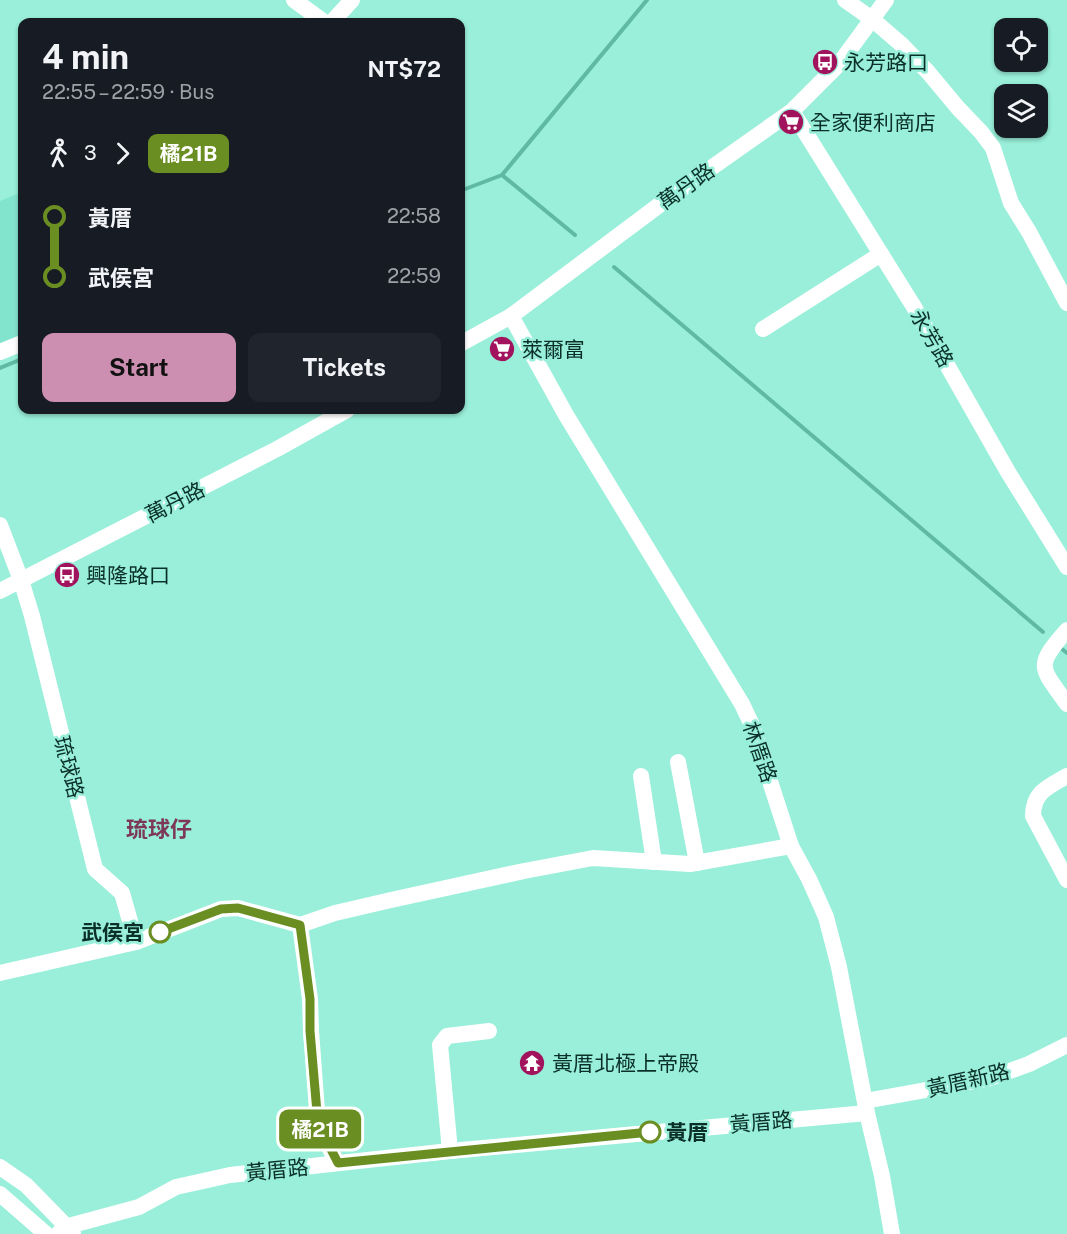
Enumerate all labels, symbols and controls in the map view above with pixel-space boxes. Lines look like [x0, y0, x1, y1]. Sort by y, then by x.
map controls [994, 18, 1048, 138]
button: locate [994, 18, 1048, 72]
text: 4 min [42, 38, 129, 76]
bus stop icon: 永芳路口 [810, 47, 840, 77]
place label: 永芳路口 [844, 50, 928, 75]
text: NT$72 [367, 56, 441, 82]
text: 22:55 – 22:59 · Bus [42, 80, 214, 104]
button: layers [994, 84, 1048, 138]
supermarket icon: 全家便利商店 [776, 107, 806, 137]
place label: 全家便利商店 [810, 110, 936, 135]
icon: walk [42, 137, 75, 170]
icon: forward [106, 137, 139, 170]
text: 3 [84, 141, 97, 165]
text: 橘21B [160, 141, 217, 166]
street label: 萬丹路 [653, 158, 719, 214]
text: 22:58 [387, 204, 441, 228]
text: 黃厝 [88, 205, 132, 231]
text: 22:59 [387, 264, 441, 288]
text: 武侯宮 [88, 265, 154, 291]
street label: 永芳路 [905, 304, 959, 372]
button: Start [42, 333, 236, 402]
button: Tickets [248, 333, 441, 402]
supermarket icon: 萊爾富 [487, 334, 517, 364]
place label: 萊爾富 [522, 337, 585, 362]
street label: 萬丹路 [141, 477, 209, 527]
bus stop icon: 興隆路口 [52, 560, 82, 590]
place label: 興隆路口 [86, 563, 170, 588]
street label: 林厝路 [738, 718, 782, 786]
street label: 琉球路 [49, 733, 89, 801]
district label: 琉球仔 [126, 816, 192, 842]
place label: 武侯宮 [81, 920, 144, 945]
marker: 武侯宮 [149, 921, 171, 943]
temple icon: 黃厝北極上帝殿 [517, 1048, 547, 1078]
place label: 黃厝北極上帝殿 [552, 1051, 699, 1076]
street label: 黃厝新路 [924, 1058, 1012, 1102]
street label: 黃厝路 [729, 1107, 793, 1137]
line badge: 橘21B [278, 1110, 362, 1148]
text: 橘21B [291, 1117, 349, 1142]
place label: 黃厝 [666, 1120, 708, 1145]
marker: 黃厝 [639, 1121, 661, 1143]
street label: 黃厝路 [244, 1154, 310, 1186]

